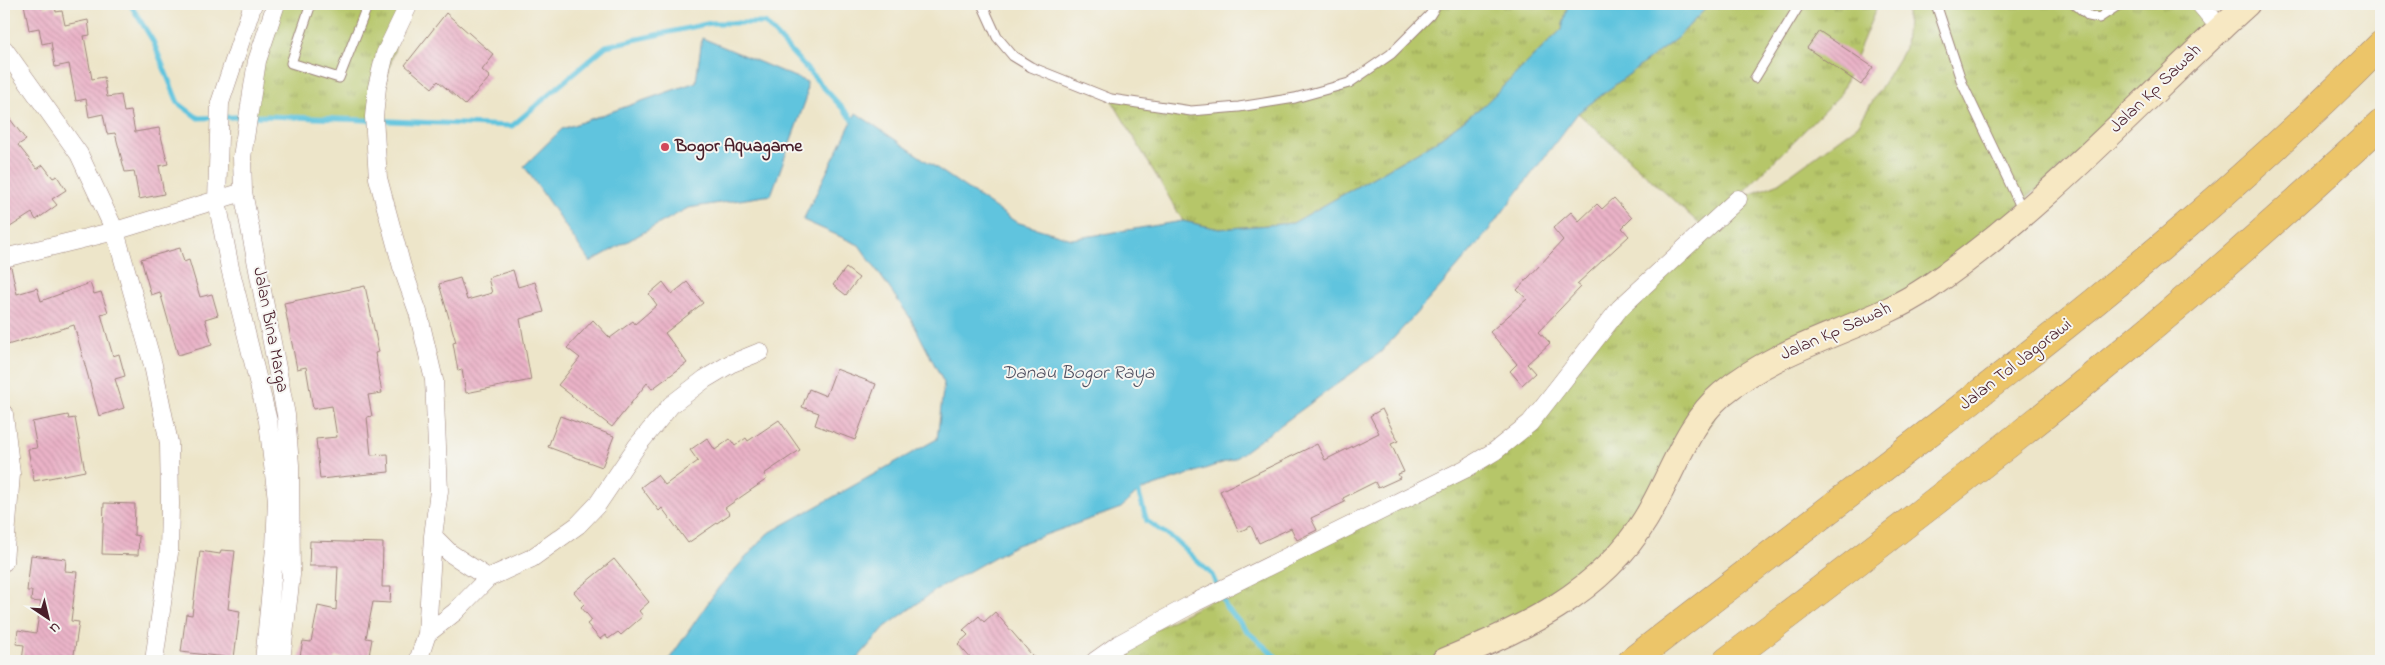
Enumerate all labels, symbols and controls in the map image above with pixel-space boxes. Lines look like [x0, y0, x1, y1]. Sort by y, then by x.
street label: Jalan Kp Sawah [2104, 38, 2208, 140]
place label: Bogor Aquagame [674, 134, 803, 161]
marker: Bogor Aquagame [659, 141, 671, 153]
street label: Jalan Bina Marga [244, 265, 295, 395]
street label: Jalan Kp Sawah [1776, 296, 1896, 368]
street label: Jalan Tol Jagorawi [1954, 313, 2079, 418]
water label: Danau Bogor Raya [1002, 360, 1155, 388]
north arrow [22, 592, 72, 642]
text: U [45, 616, 64, 639]

